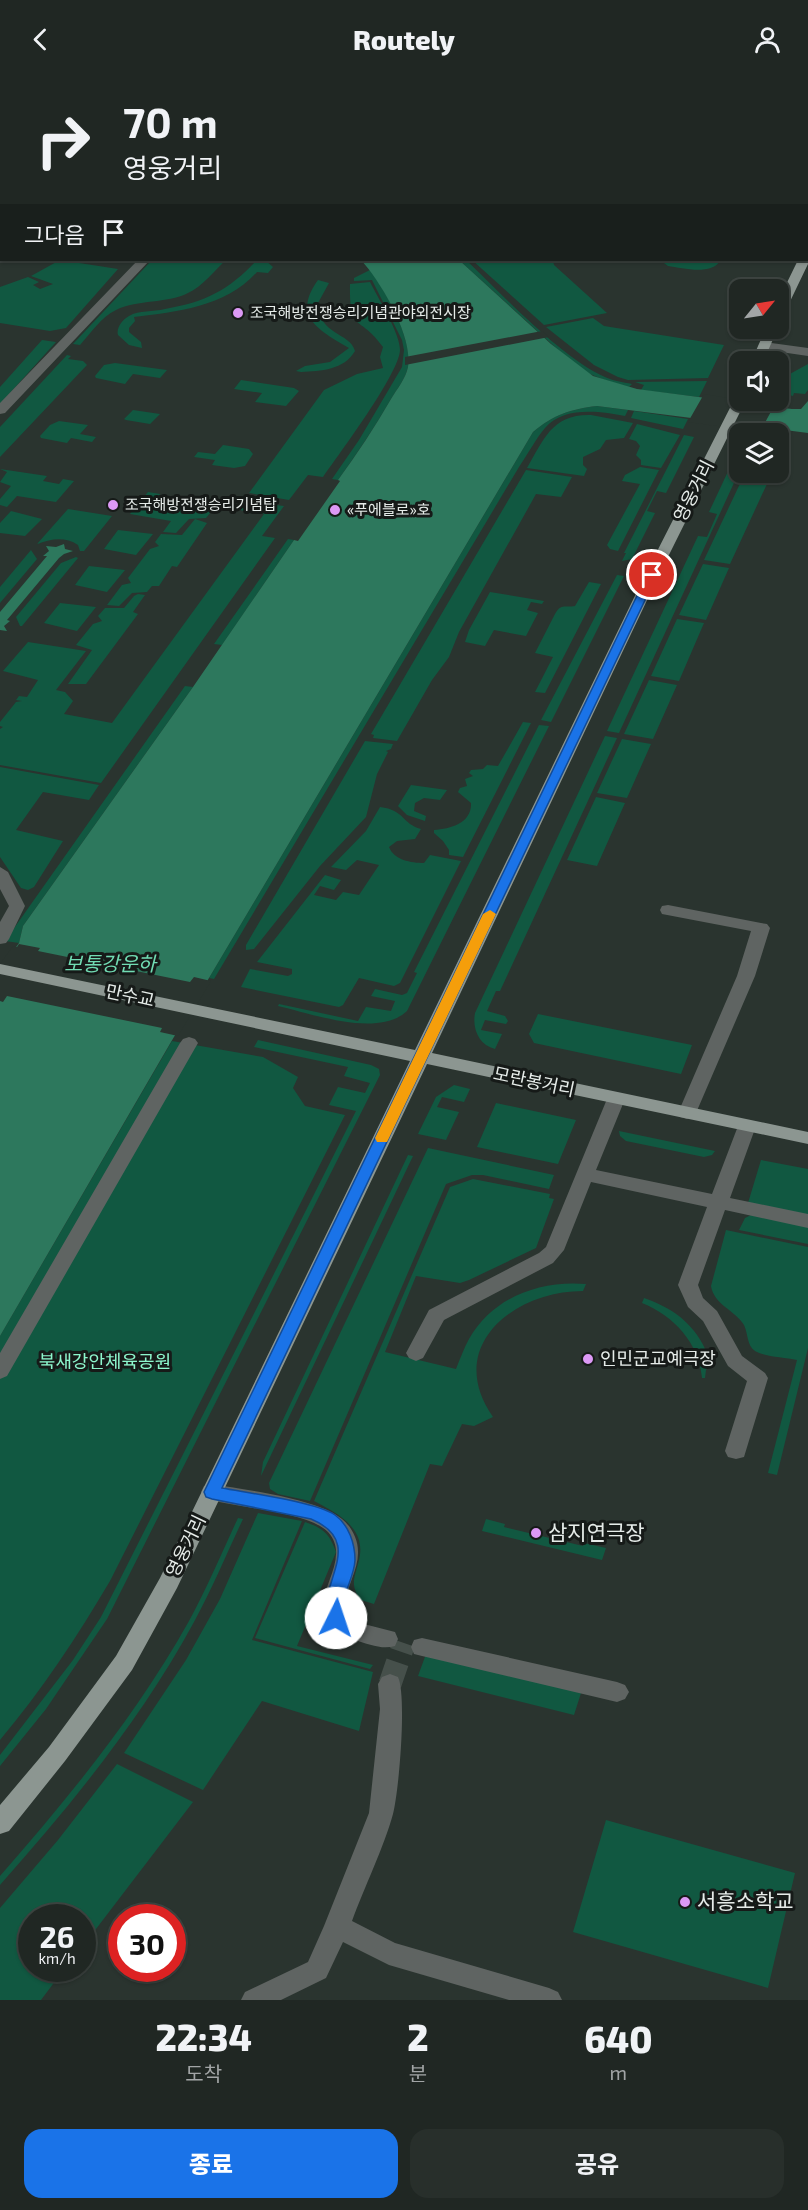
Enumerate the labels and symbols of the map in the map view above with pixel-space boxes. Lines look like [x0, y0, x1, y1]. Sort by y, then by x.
north arrow [729, 279, 789, 339]
place label: 조국해방전쟁승리기념관야외전시장 [250, 303, 471, 321]
marker: 조국해방전쟁승리기념관야외전시장 [231, 306, 245, 320]
street label: 영웅거리 [668, 456, 718, 525]
place label: 조국해방전쟁승리기념탑 [125, 495, 277, 513]
marker: 조국해방전쟁승리기념탑 [106, 498, 120, 512]
place label: «푸에블로»호 [347, 500, 431, 518]
marker: «푸에블로»호 [328, 503, 342, 517]
pin [626, 549, 677, 600]
water label: 보통강운하 [64, 951, 159, 975]
street label: 만수교 [104, 979, 157, 1011]
street label: 모란봉거리 [491, 1062, 577, 1100]
place label: 인민군교예극장 [600, 1347, 716, 1369]
park label: 북새강안체육공원 [39, 1350, 171, 1372]
marker: 인민군교예극장 [581, 1352, 595, 1366]
street label: 영웅거리 [161, 1511, 210, 1580]
place label: 삼지연극장 [548, 1519, 645, 1544]
marker: 삼지연극장 [529, 1526, 543, 1540]
position arrow [304, 1586, 368, 1650]
place label: 서흥소학교 [697, 1888, 794, 1913]
marker: 서흥소학교 [678, 1895, 692, 1909]
speed limit sign: 30 [108, 1904, 186, 1982]

